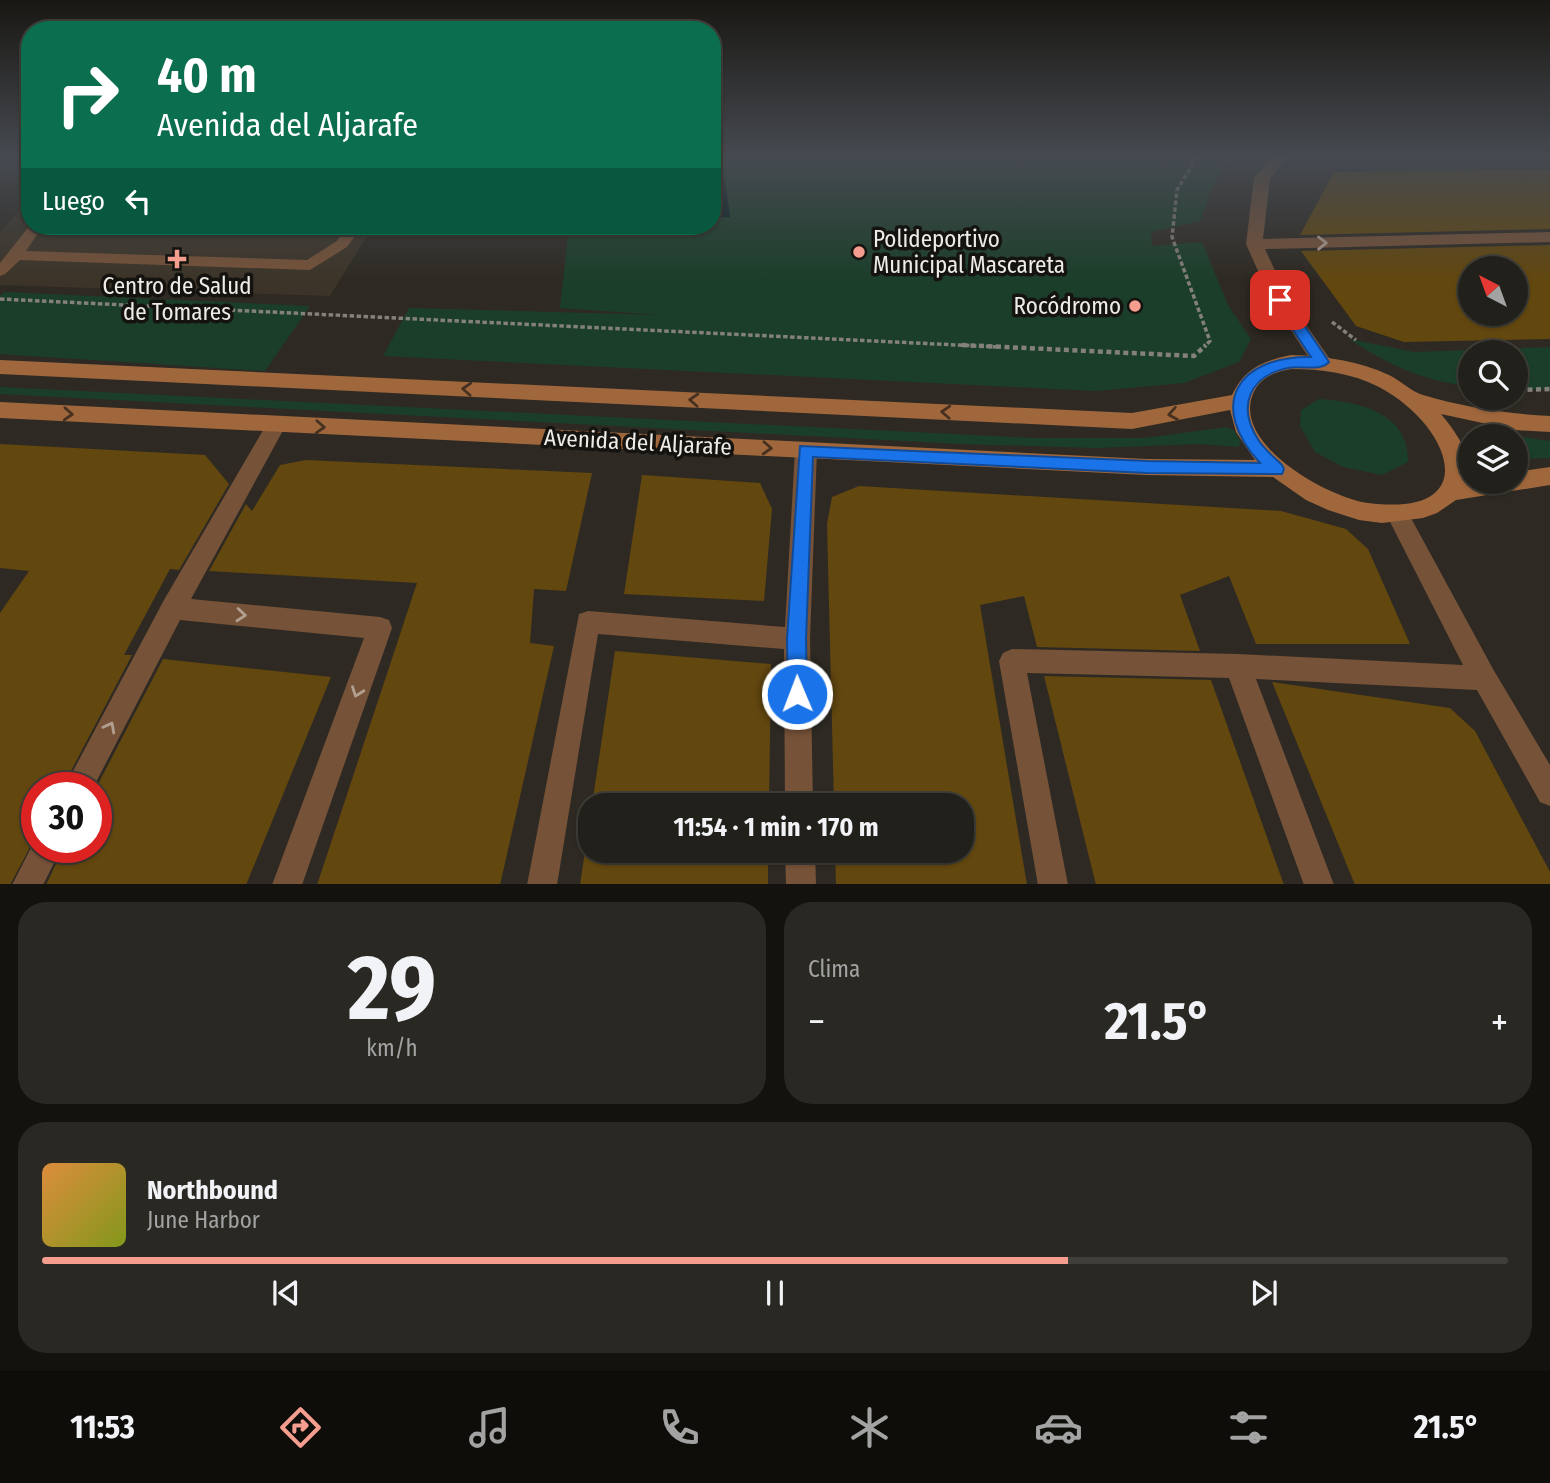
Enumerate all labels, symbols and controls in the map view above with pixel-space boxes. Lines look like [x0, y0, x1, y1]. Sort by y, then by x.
text: 40 m [157, 46, 257, 105]
icon: right [42, 49, 133, 140]
text: Avenida del Aljarafe [157, 106, 418, 144]
icon: left [119, 182, 157, 220]
text: Luego [42, 186, 105, 217]
place label: Polideportivo Municipal Mascareta [873, 225, 1065, 279]
one-way arrow [1317, 235, 1328, 250]
marker: Polideportivo Municipal Mascareta [851, 244, 867, 260]
marker: Centro de Salud de Tomares [167, 249, 187, 269]
north arrow [1458, 256, 1528, 326]
map controls [1458, 256, 1528, 494]
pin [1250, 270, 1310, 330]
place label: Centro de Salud de Tomares [102, 272, 252, 326]
icon: arrive [1261, 281, 1299, 319]
place label: Rocódromo [1014, 292, 1121, 320]
marker: Rocódromo [1127, 298, 1143, 314]
button: search [1458, 340, 1528, 410]
one-way arrow [461, 382, 472, 397]
one-way arrow [689, 393, 700, 408]
one-way arrow [940, 405, 951, 420]
one-way arrow [1167, 405, 1179, 420]
one-way arrow [63, 406, 74, 421]
one-way arrow [315, 419, 326, 434]
street label: Avenida del Aljarafe [544, 423, 732, 461]
button: layers [1458, 424, 1528, 494]
one-way arrow [762, 441, 773, 456]
one-way arrow [236, 607, 247, 622]
position arrow [760, 657, 834, 731]
one-way arrow [351, 686, 365, 698]
one-way arrow [102, 722, 115, 734]
speed limit sign: 30 [21, 772, 112, 863]
text: 11:54 · 1 min · 170 m [673, 812, 879, 843]
text: 29 [348, 934, 436, 1043]
text: Clima [808, 955, 860, 983]
text: 21.5° [1104, 990, 1211, 1053]
text: − [808, 999, 825, 1045]
text: + [1491, 999, 1508, 1045]
text: km/h [366, 1034, 418, 1062]
text: Northbound [147, 1175, 278, 1206]
text: June Harbor [147, 1206, 260, 1234]
icon: previous [267, 1274, 305, 1312]
icon: pause [756, 1274, 794, 1312]
icon: next [1245, 1274, 1283, 1312]
icon: directions [276, 1403, 325, 1452]
icon: music [465, 1403, 514, 1452]
icon: phone [655, 1403, 704, 1452]
icon: climate [845, 1403, 894, 1452]
icon: car [1034, 1403, 1083, 1452]
icon: filters [1224, 1403, 1273, 1452]
text: 11:53 [70, 1408, 135, 1446]
text: 21.5° [1414, 1408, 1480, 1446]

